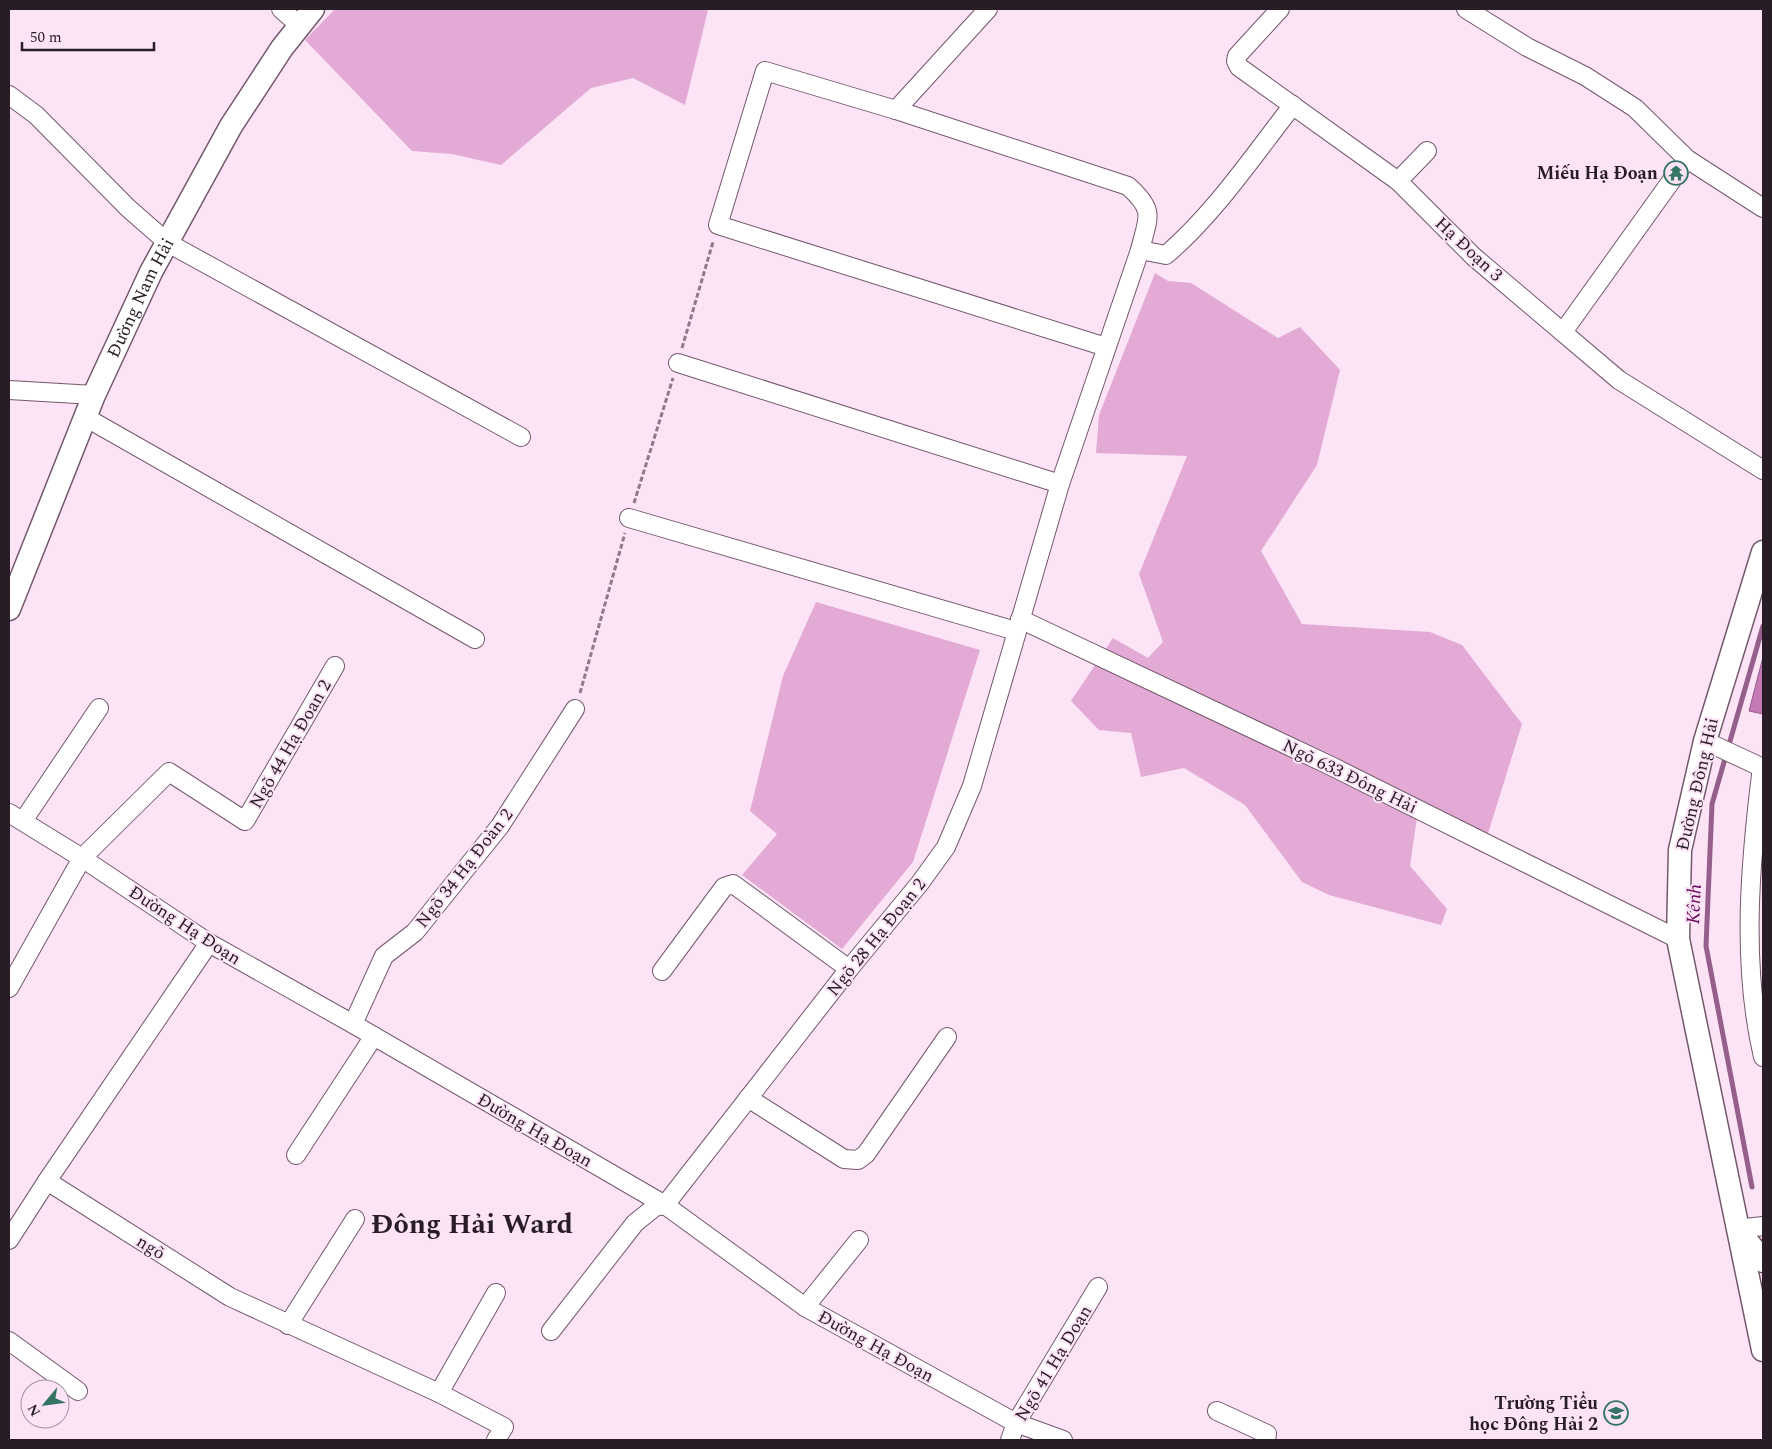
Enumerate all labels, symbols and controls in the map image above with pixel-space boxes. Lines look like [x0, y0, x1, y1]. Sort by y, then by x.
scale bar [22, 20, 155, 52]
text: 50 m [30, 26, 62, 49]
place label: Miếu Hạ Đoạn [1536, 160, 1658, 187]
temple icon: Miếu Hạ Đoạn [1663, 160, 1689, 186]
street label: Hạ Đoạn 3 [1429, 211, 1509, 288]
street label: Đường Nam Hải [100, 233, 181, 362]
street label: Ngõ 44 Hạ Đoan 2 [242, 675, 338, 814]
street label: Đường Đông Hải [1669, 715, 1726, 853]
street label: Ngõ 633 Đông Hải [1278, 732, 1422, 821]
street label: Ngõ 34 Hạ Đoàn 2 [409, 803, 520, 934]
street label: Ngõ 28 Hạ Đoạn 2 [820, 872, 933, 1002]
street label: Đường Hạ Đoạn [123, 879, 246, 972]
water label: Kênh [1679, 883, 1710, 925]
street label: Đường Hạ Đoạn [472, 1086, 598, 1174]
district label: Đông Hải Ward [371, 1203, 573, 1246]
street label: ngõ [131, 1228, 171, 1267]
street label: Ngõ 41 Hạ Doạn [1008, 1300, 1099, 1427]
street label: Đường Hạ Đoạn [813, 1303, 939, 1390]
north arrow [20, 1379, 70, 1429]
place label: Trường Tiểu học Đông Hải 2 [1469, 1390, 1598, 1438]
text: N [22, 1400, 46, 1420]
school or university icon: Trường Tiểu học Đông Hải 2 [1603, 1400, 1629, 1426]

